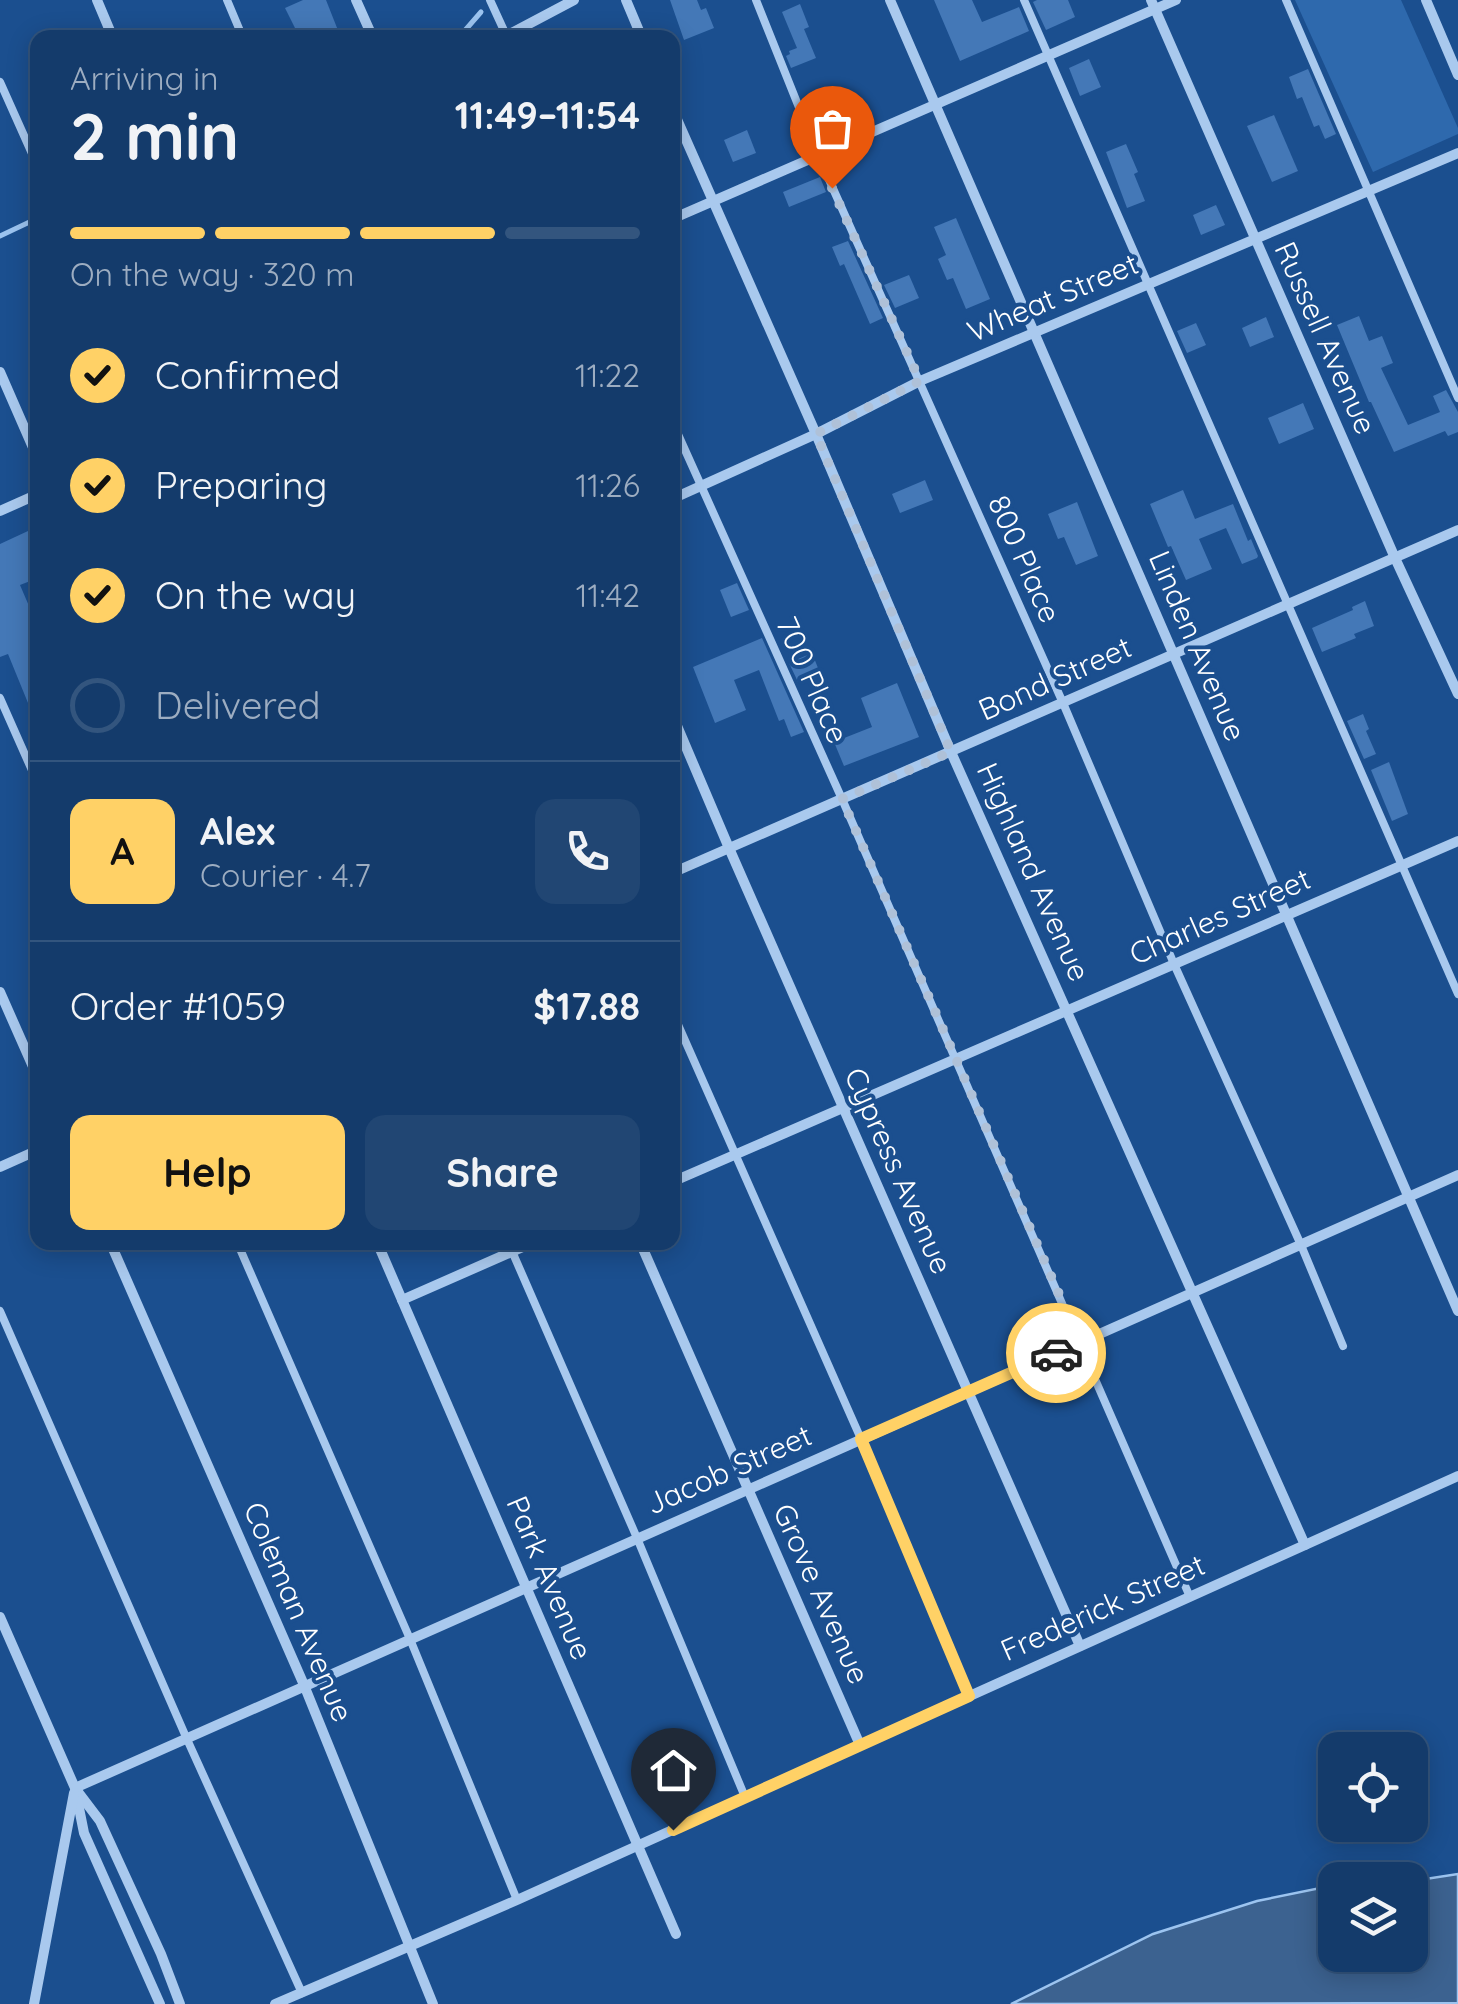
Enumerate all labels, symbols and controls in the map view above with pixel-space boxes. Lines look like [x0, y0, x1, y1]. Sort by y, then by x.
text: Arriving in [70, 58, 219, 98]
pin [790, 86, 875, 189]
text: 11:49–11:54 [455, 91, 640, 139]
text: 2 min [70, 95, 239, 176]
icon: bag [805, 101, 860, 156]
street label: Russell Avenue [1267, 236, 1385, 440]
street label: Wheat Street [962, 244, 1144, 350]
text: On the way · 320 m [70, 254, 355, 294]
icon: check [70, 348, 125, 403]
text: Confirmed [155, 351, 340, 399]
text: 11:22 [575, 355, 640, 395]
icon: check [70, 458, 125, 513]
text: Preparing [155, 461, 327, 509]
text: 11:26 [575, 465, 640, 505]
street label: 800 Place [980, 489, 1070, 628]
street label: Linden Avenue [1141, 545, 1255, 746]
icon: check [70, 568, 125, 623]
text: On the way [155, 571, 356, 619]
text: 11:42 [576, 575, 640, 615]
street label: 700 Place [768, 610, 858, 749]
street label: Bond Street [972, 628, 1137, 729]
text: Delivered [155, 681, 321, 729]
street label: Highland Avenue [969, 756, 1099, 987]
button: phone [535, 799, 640, 904]
text: Alex [200, 807, 275, 855]
text: A [110, 827, 135, 875]
text: Courier · 4.7 [200, 855, 371, 895]
street label: Charles Street [1123, 859, 1316, 973]
text: Order #1059 [70, 982, 286, 1030]
text: $17.88 [533, 982, 640, 1030]
street label: Cypress Avenue [836, 1062, 961, 1280]
button: Help [70, 1115, 345, 1230]
button: Share [365, 1115, 640, 1230]
courier [1006, 1303, 1106, 1403]
icon: car [1029, 1326, 1084, 1381]
street label: Jacob Street [640, 1416, 817, 1523]
street label: Park Avenue [498, 1490, 601, 1665]
street label: Coleman Avenue [236, 1496, 362, 1727]
street label: Grove Avenue [765, 1498, 879, 1690]
street label: Frederick Street [995, 1545, 1211, 1669]
pin [631, 1728, 716, 1831]
map controls [1318, 1732, 1428, 1972]
button: locate [1318, 1732, 1428, 1842]
icon: home [646, 1743, 701, 1798]
button: layers [1318, 1862, 1428, 1972]

